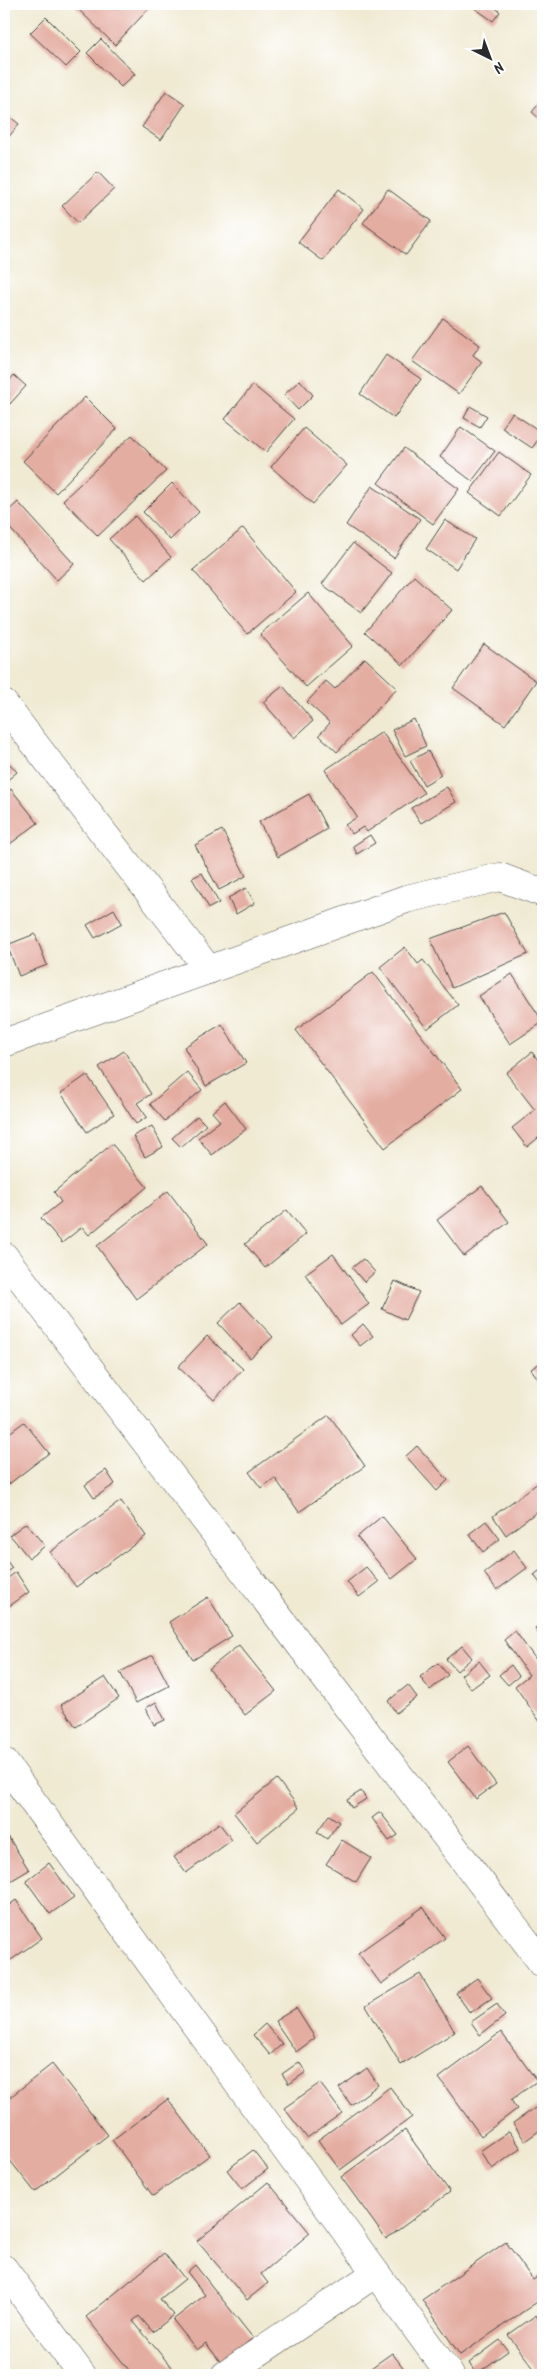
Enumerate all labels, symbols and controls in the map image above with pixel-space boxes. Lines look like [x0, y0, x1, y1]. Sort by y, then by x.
north arrow [464, 32, 514, 82]
text: N [487, 56, 509, 78]

